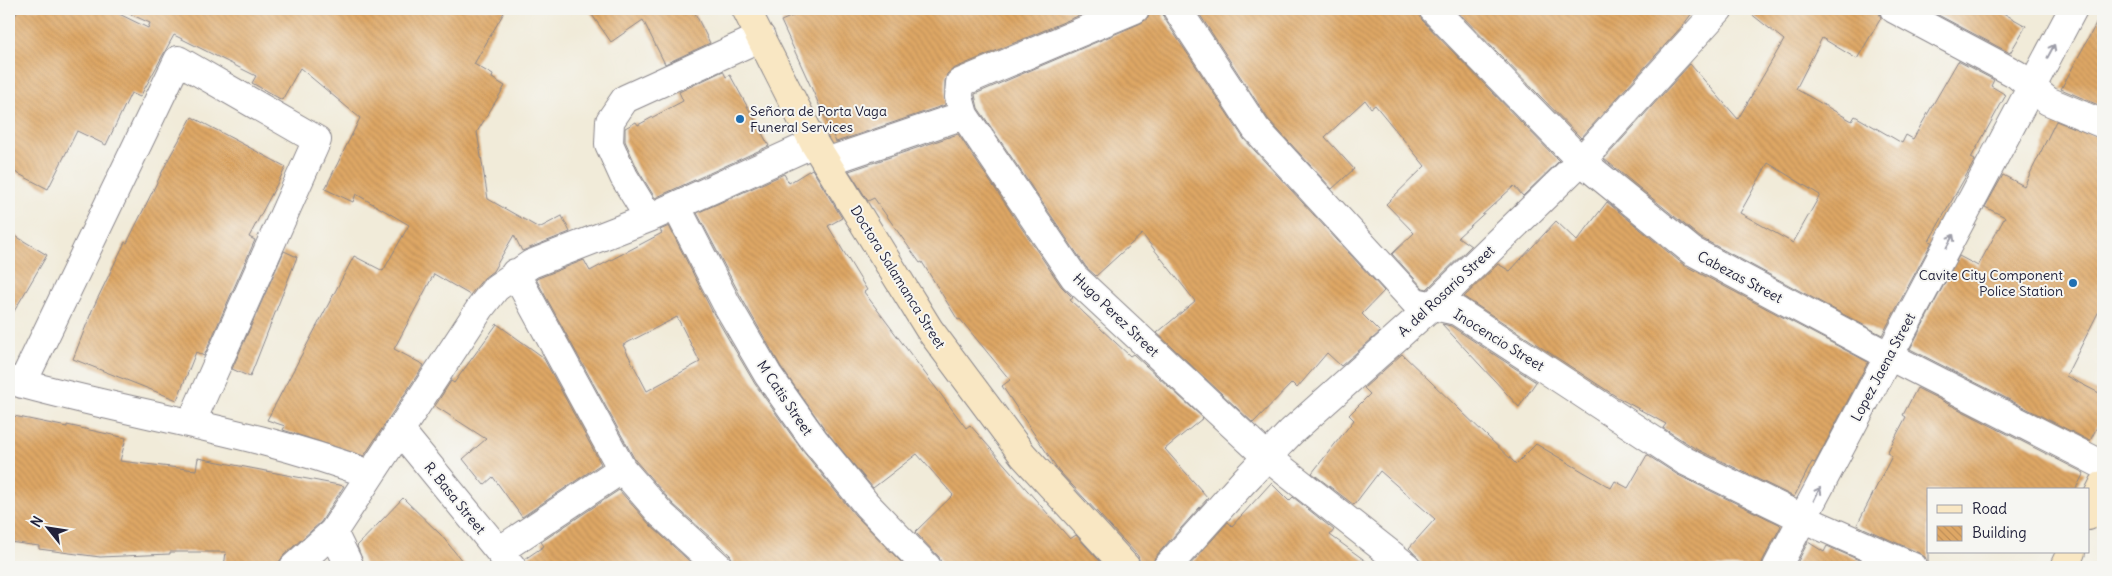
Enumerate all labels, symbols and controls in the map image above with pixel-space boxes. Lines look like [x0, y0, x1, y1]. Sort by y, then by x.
one-way arrow [2046, 44, 2056, 59]
place label: Señora de Porta Vaga Funeral Services [750, 102, 887, 136]
marker: Señora de Porta Vaga Funeral Services [734, 113, 746, 125]
street label: Doctora Salamanca Street [847, 202, 950, 352]
one-way arrow [1945, 234, 1955, 249]
street label: A. del Rosario Street [1394, 241, 1498, 340]
street label: Cabezas Street [1694, 247, 1786, 307]
place label: Cavite City Component Police Station [1919, 266, 2063, 300]
street label: Hugo Perez Street [1069, 269, 1163, 361]
marker: Cavite City Component Police Station [2067, 277, 2079, 289]
street label: Inocencio Street [1450, 305, 1548, 375]
street label: Lopez Jaena Street [1847, 309, 1919, 424]
street label: M Catis Street [753, 357, 817, 439]
street label: R. Basa Street [421, 458, 490, 538]
one-way arrow [1812, 486, 1822, 501]
legend [1927, 488, 2090, 554]
text: Road [1972, 499, 2007, 518]
north arrow [22, 504, 72, 554]
text: N [27, 513, 47, 530]
text: Building [1972, 523, 2027, 542]

